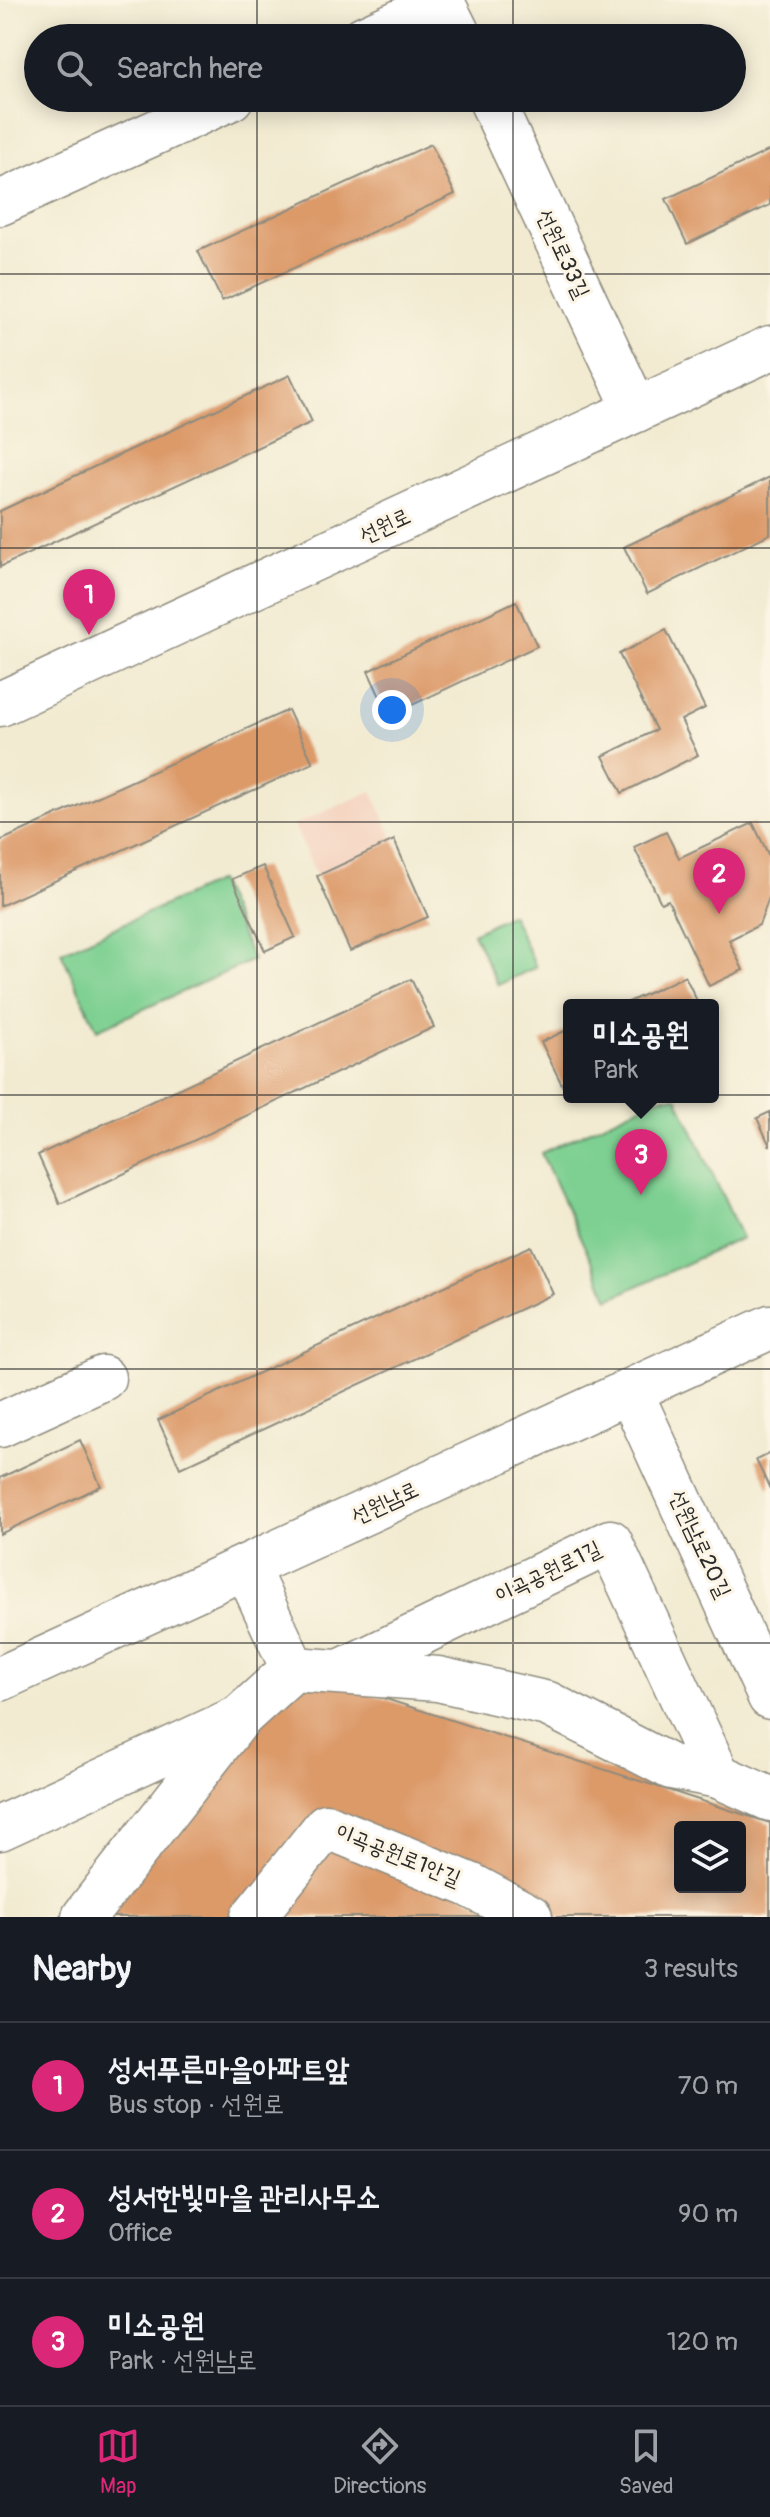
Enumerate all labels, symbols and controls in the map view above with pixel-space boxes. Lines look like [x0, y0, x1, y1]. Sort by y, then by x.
search box [24, 24, 746, 112]
icon: search [52, 46, 96, 90]
text: Search here [116, 50, 263, 87]
street label: 선원로33길 [530, 205, 596, 303]
street label: 선원로 [355, 502, 415, 550]
pin: 1 [63, 569, 115, 635]
your location [372, 690, 412, 730]
pin: 2 [693, 848, 745, 914]
popup [563, 999, 719, 1103]
text: 미소공원 [593, 1016, 689, 1053]
text: Park [593, 1054, 638, 1086]
pin: 3 [615, 1129, 667, 1195]
street label: 선원남로 [347, 1475, 423, 1531]
street label: 선원남로20길 [663, 1486, 737, 1603]
street label: 이곡공원로1길 [490, 1534, 606, 1610]
street label: 이곡공원로1안길 [331, 1817, 465, 1893]
map controls [674, 1821, 746, 1893]
button: layers [674, 1821, 746, 1893]
text: Nearby [32, 1948, 131, 1991]
text: 3 results [644, 1953, 738, 1985]
text: 성서푸른마을아파트앞 [108, 2051, 349, 2088]
text: 1 [53, 2070, 63, 2102]
text: 70 m [678, 2070, 738, 2102]
text: Bus stop · 선원로 [108, 2089, 284, 2121]
text: 성서한빛마을 관리사무소 [108, 2179, 380, 2216]
text: 2 [51, 2198, 65, 2230]
text: 90 m [678, 2198, 738, 2230]
text: Office [108, 2217, 172, 2249]
text: 미소공원 [108, 2307, 205, 2344]
text: 3 [51, 2326, 65, 2358]
text: 120 m [667, 2326, 738, 2358]
text: Park · 선원남로 [108, 2345, 257, 2377]
tab: Map [96, 2424, 140, 2500]
tab: Directions [333, 2424, 426, 2500]
tab: Saved [619, 2424, 674, 2500]

